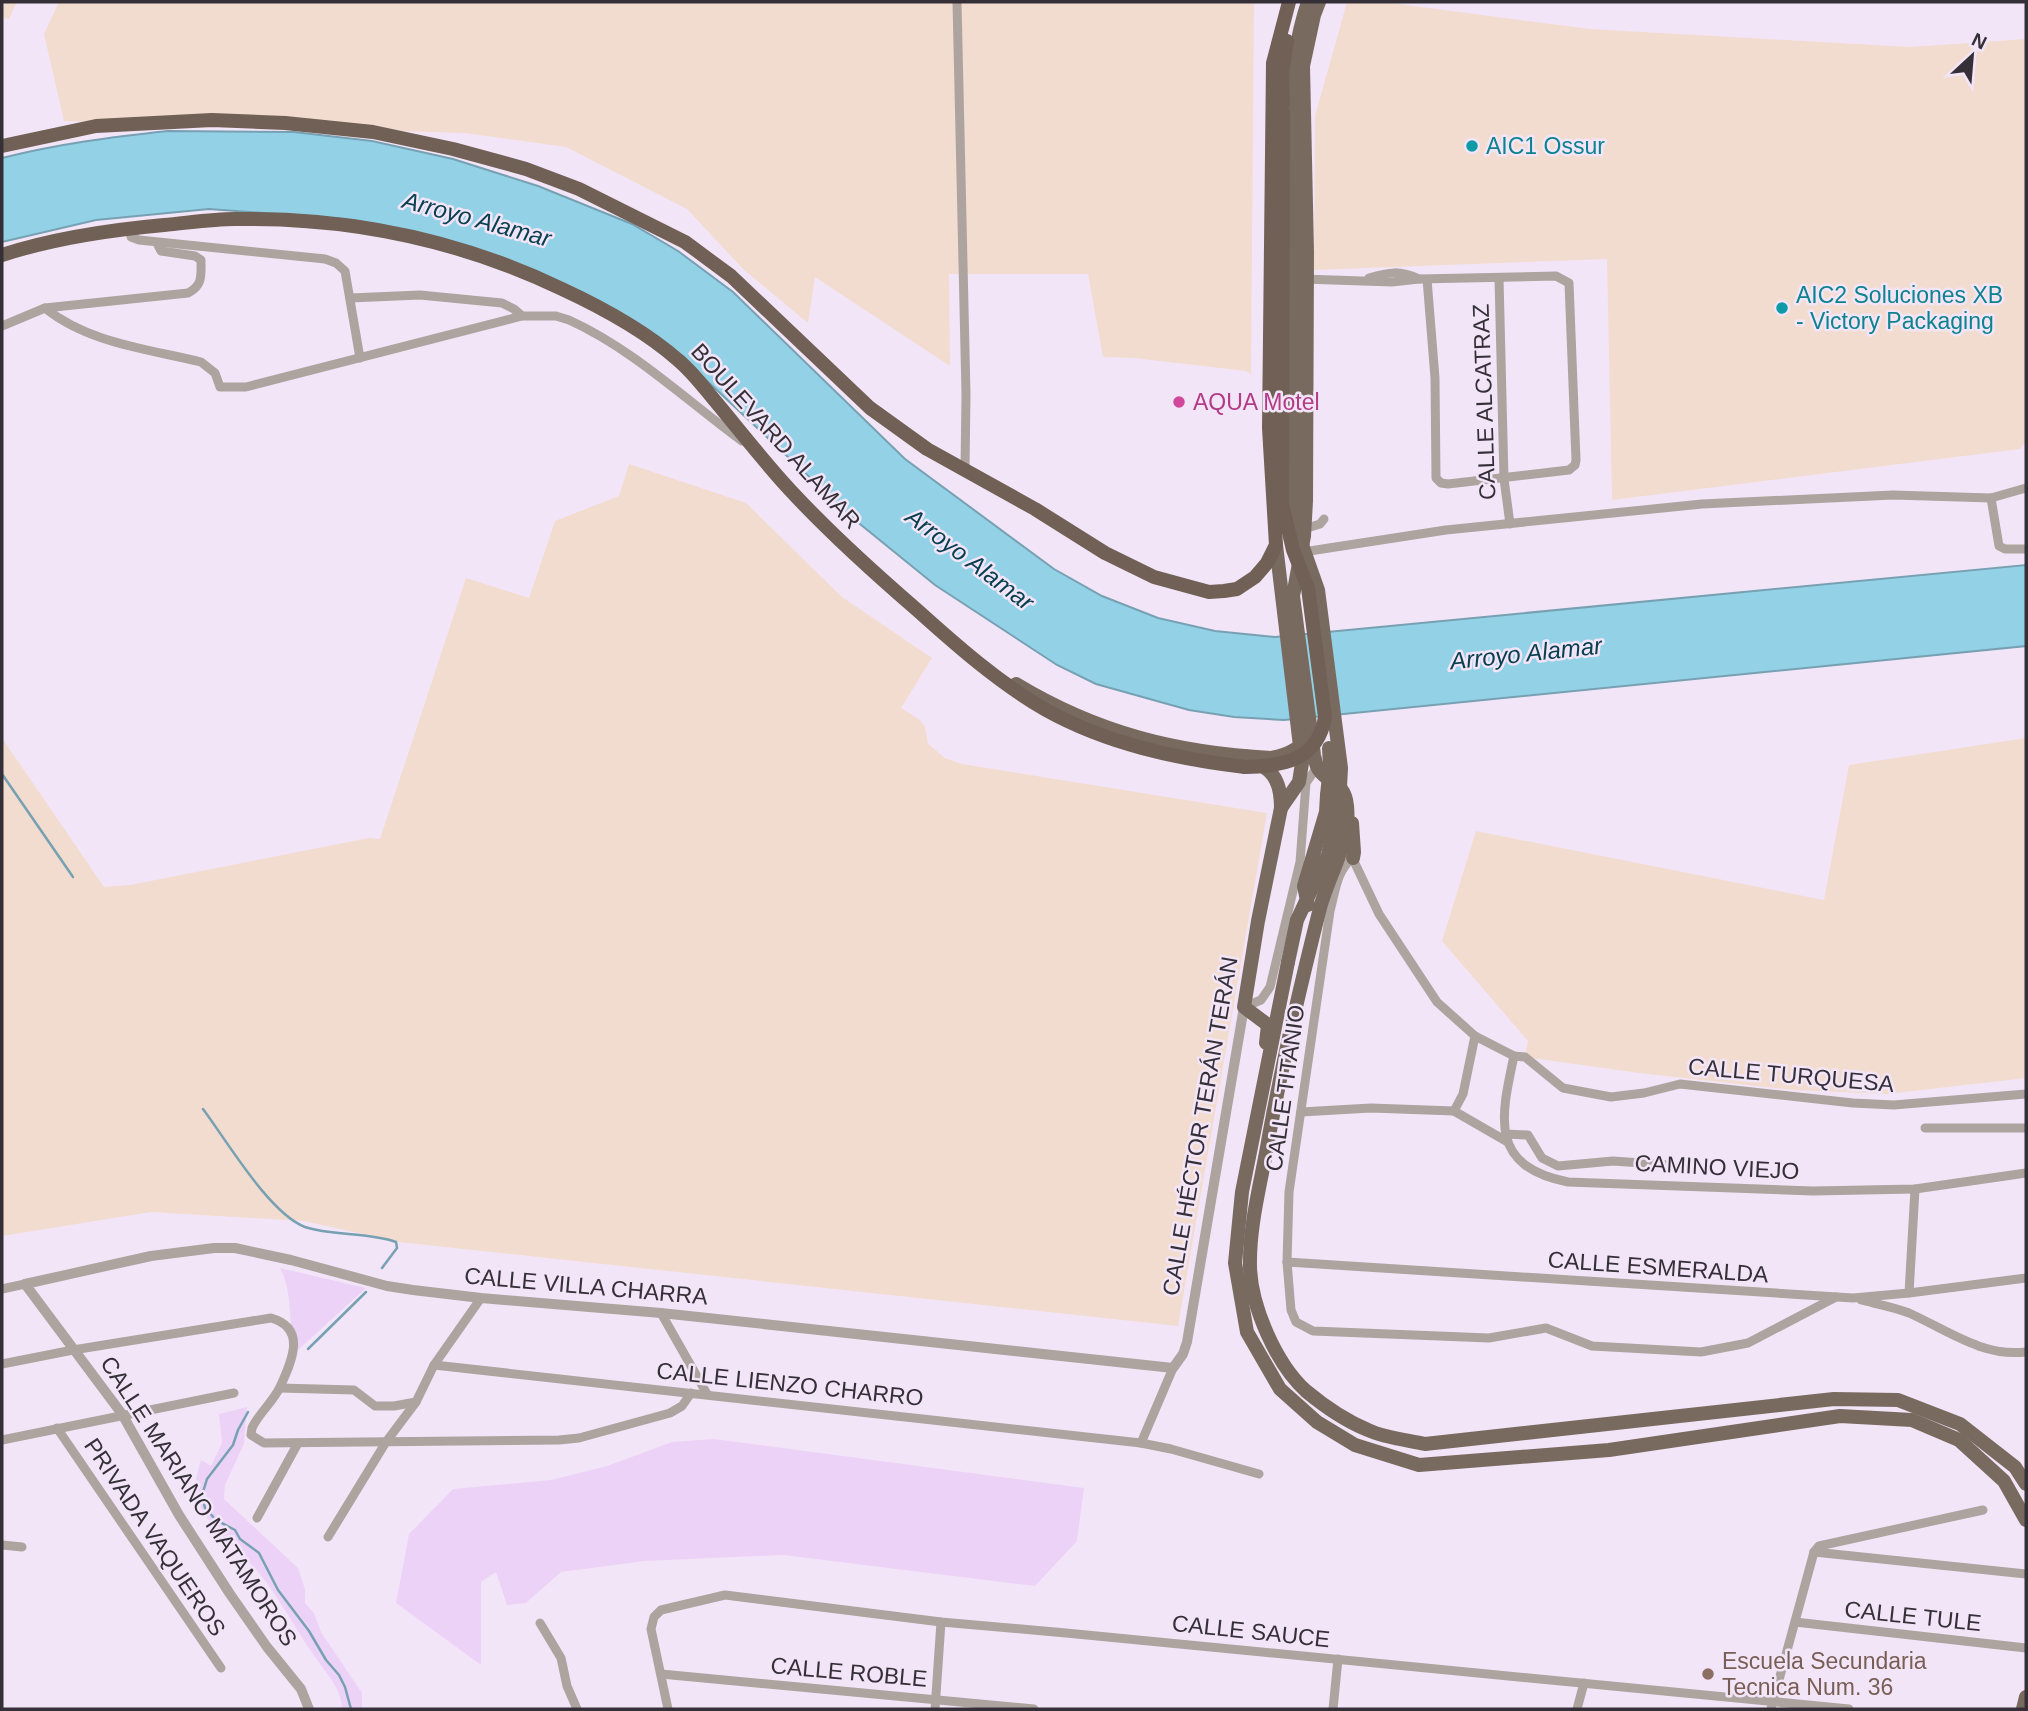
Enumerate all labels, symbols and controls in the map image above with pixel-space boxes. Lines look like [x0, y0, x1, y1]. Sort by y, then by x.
north arrow [1937, 21, 2007, 91]
text: N [1968, 29, 1990, 54]
place label: AIC1 Ossur [1486, 133, 1605, 159]
marker: AIC1 Ossur [1464, 138, 1480, 154]
water label: Arroyo Alamar [398, 186, 555, 252]
place label: AIC2 Soluciones XB - Victory Packaging [1796, 282, 2003, 334]
marker: AIC2 Soluciones XB - Victory Packaging [1774, 300, 1790, 316]
street label: CALLE ALCATRAZ [1468, 303, 1500, 501]
street label: BOULEVARD ALAMAR [686, 338, 866, 534]
place label: AQUA Motel [1193, 389, 1320, 415]
marker: AQUA Motel [1171, 394, 1187, 410]
water label: Arroyo Alamar [899, 501, 1040, 616]
water label: Arroyo Alamar [1447, 631, 1604, 675]
street label: CALLE HÉCTOR TERÁN TERÁN [1157, 954, 1243, 1298]
street label: CALLE TITANIO [1260, 1003, 1310, 1173]
street label: CALLE TURQUESA [1687, 1053, 1896, 1097]
street label: CAMINO VIEJO [1634, 1150, 1800, 1184]
street label: CALLE ESMERALDA [1547, 1246, 1770, 1288]
street label: CALLE VILLA CHARRA [463, 1262, 709, 1310]
street label: CALLE MARIANO MATAMOROS [95, 1351, 303, 1651]
street label: CALLE LIENZO CHARRO [655, 1357, 925, 1411]
street label: PRIVADA VAQUEROS [79, 1433, 231, 1641]
street label: CALLE TULE [1843, 1596, 1983, 1636]
street label: CALLE SAUCE [1171, 1610, 1331, 1652]
place label: Escuela Secundaria Tecnica Num. 36 [1722, 1648, 1927, 1700]
street label: CALLE ROBLE [770, 1652, 928, 1692]
marker: Escuela Secundaria Tecnica Num. 36 [1700, 1666, 1716, 1682]

